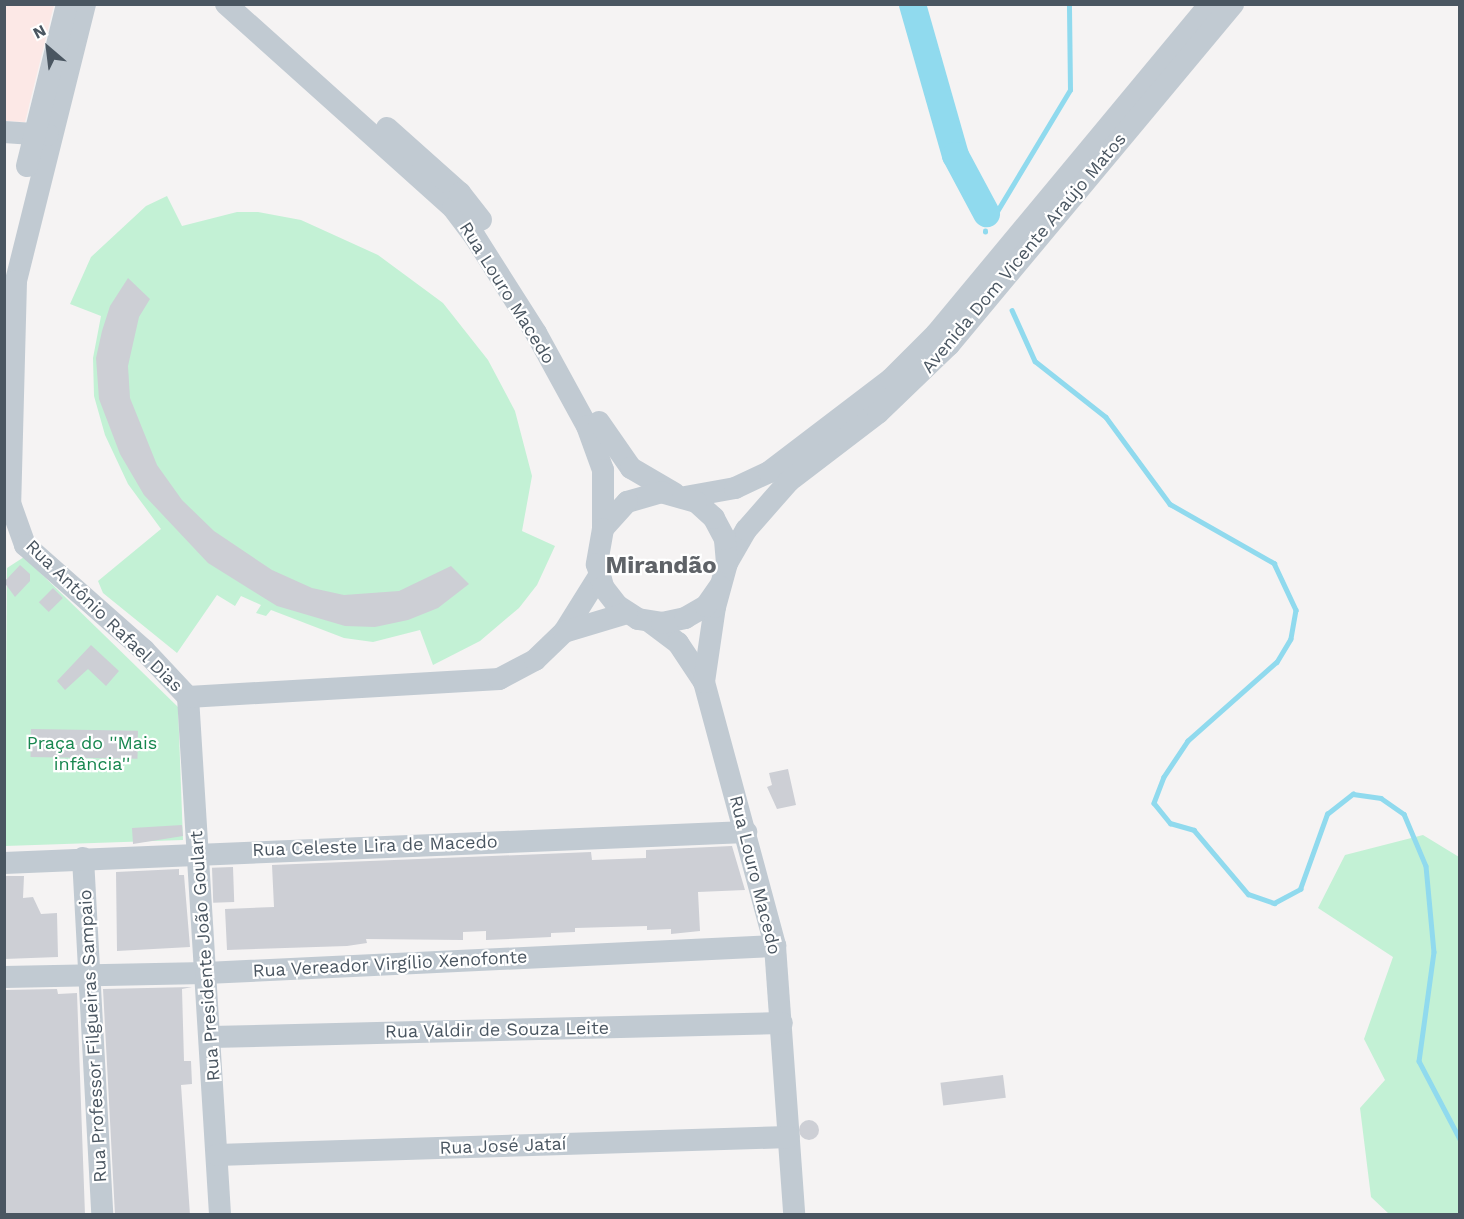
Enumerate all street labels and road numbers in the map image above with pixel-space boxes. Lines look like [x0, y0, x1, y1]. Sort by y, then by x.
street label: Avenida Dom Vicente Araújo Matos [917, 128, 1131, 378]
street label: Rua Louro Macedo [454, 218, 560, 368]
street label: Rua Antônio Rafael Dias [20, 535, 188, 697]
street label: Rua Louro Macedo [725, 793, 785, 957]
street label: Rua Presidente João Goulart [185, 830, 225, 1082]
street label: Rua Celeste Lira de Macedo [252, 831, 498, 861]
street label: Rua Professor Filgueiras Sampaio [75, 889, 111, 1183]
street label: Rua Vereador Virgílio Xenofonte [251, 946, 529, 982]
street label: Rua Valdir de Souza Leite [384, 1017, 610, 1043]
street label: Rua José Jataí [439, 1133, 567, 1159]

